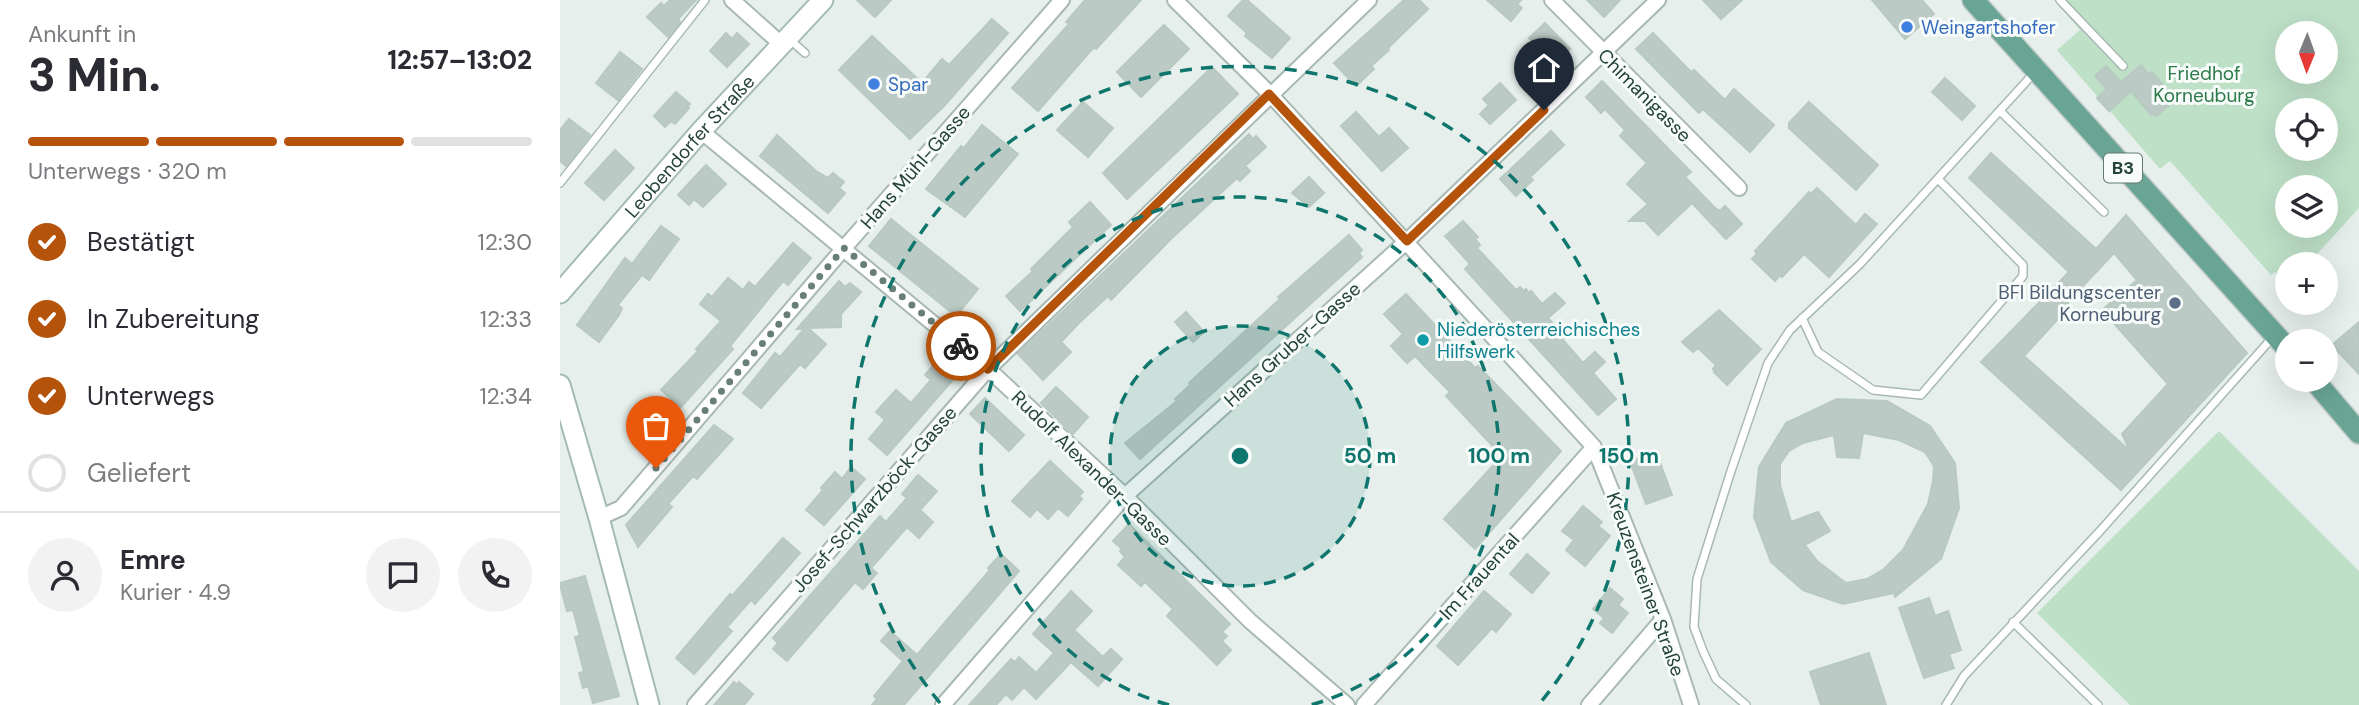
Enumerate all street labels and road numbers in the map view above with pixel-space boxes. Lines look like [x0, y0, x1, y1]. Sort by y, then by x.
street label: Chimanigasse [1592, 43, 1697, 148]
street label: Leobendorfer Straße [619, 69, 760, 223]
street label: Hans Mühl-Gasse [855, 100, 976, 234]
road number: B3 [2104, 154, 2142, 182]
street label: Hans Gruber-Gasse [1219, 276, 1366, 412]
street label: Rudolf Alexander-Gasse [1006, 385, 1177, 552]
street label: Josef-Schwarzböck-Gasse [786, 401, 962, 598]
street label: Kreuzensteiner Straße [1601, 489, 1690, 680]
street label: Im Frauental [1434, 528, 1525, 625]

